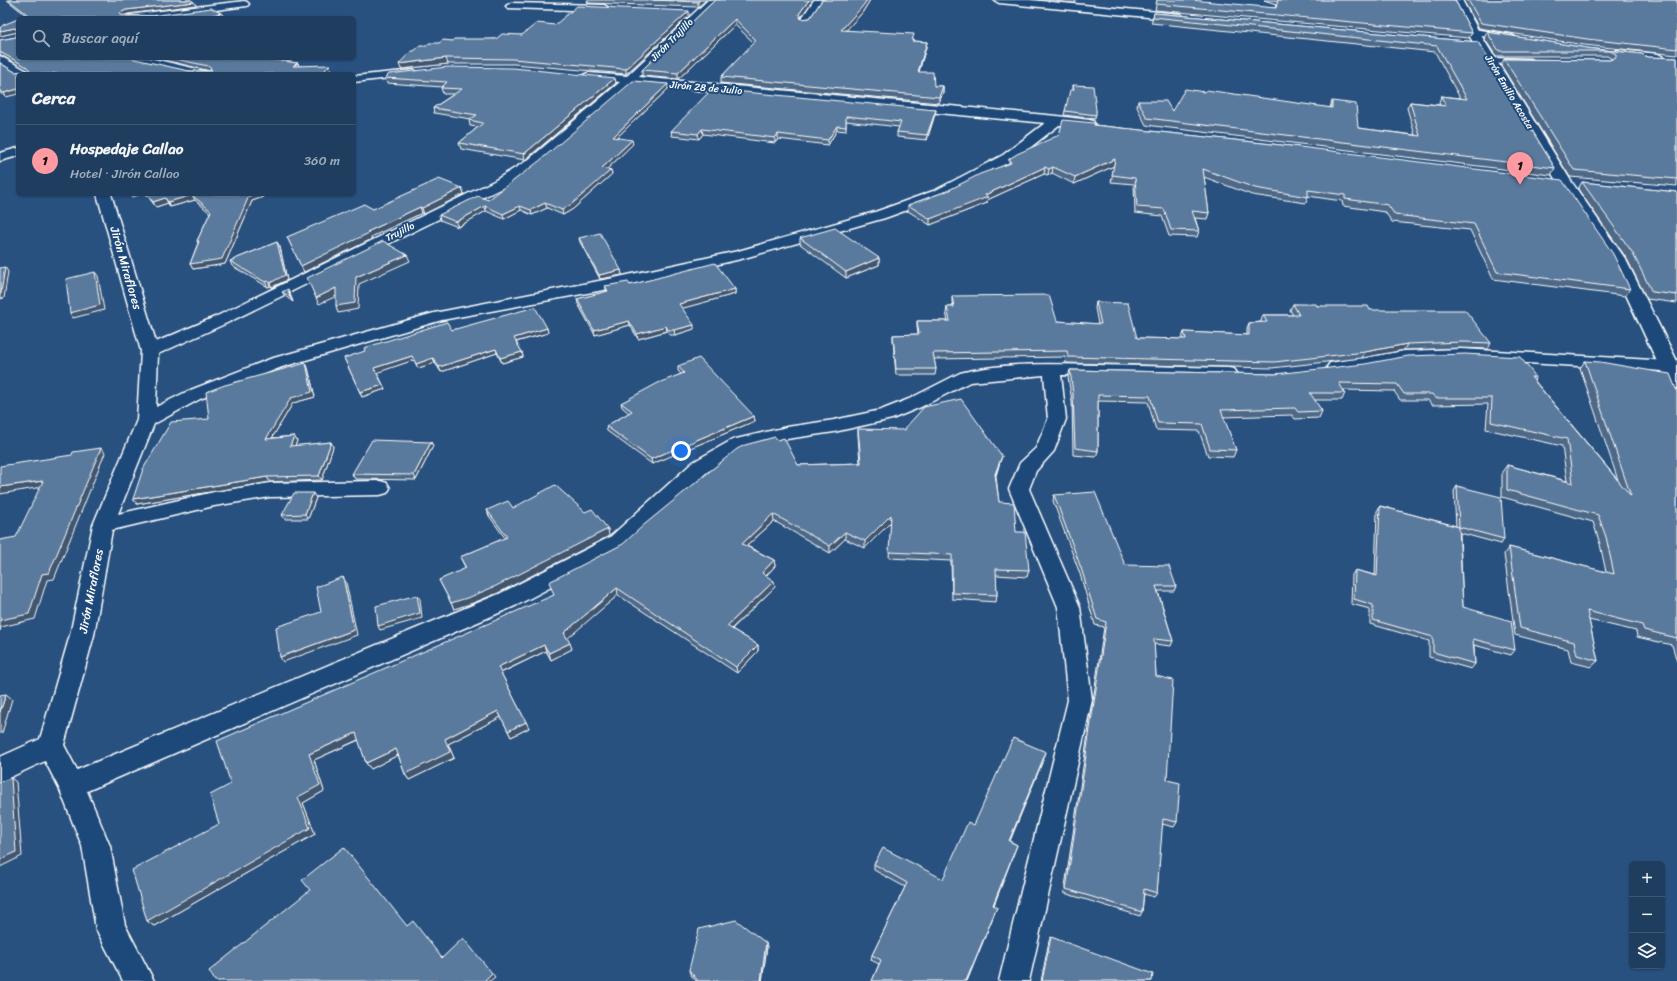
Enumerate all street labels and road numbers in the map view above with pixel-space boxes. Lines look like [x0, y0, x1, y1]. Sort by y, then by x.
street label: Jirón Trujillo [645, 14, 698, 67]
street label: Jirón Emilio Acosta [1479, 51, 1539, 133]
street label: Jirón 28 de Julio [668, 76, 743, 100]
street label: Trujillo [382, 217, 418, 247]
street label: Jirón Miraflores [103, 223, 148, 313]
street label: Jirón Miraflores [72, 546, 110, 636]

